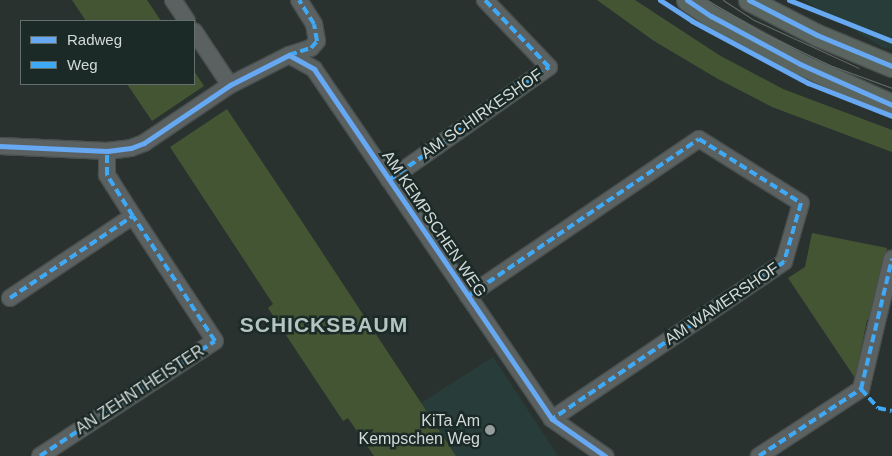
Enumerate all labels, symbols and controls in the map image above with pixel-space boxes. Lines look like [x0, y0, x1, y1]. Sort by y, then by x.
legend [20, 20, 195, 85]
text: Radweg [67, 31, 122, 48]
text: Weg [67, 56, 98, 73]
street label: AM SCHIRKESHOF [418, 65, 546, 163]
street label: AM KEMPSCHEN WEG [378, 147, 490, 301]
street label: AM WAMERSHOF [661, 259, 783, 349]
district label: SCHICKSBAUM [238, 312, 410, 338]
street label: AN ZEHNTHEISTER [72, 341, 208, 439]
place label: KiTa Am Kempschen Weg [358, 411, 480, 449]
marker: KiTa Am Kempschen Weg [484, 424, 496, 436]

